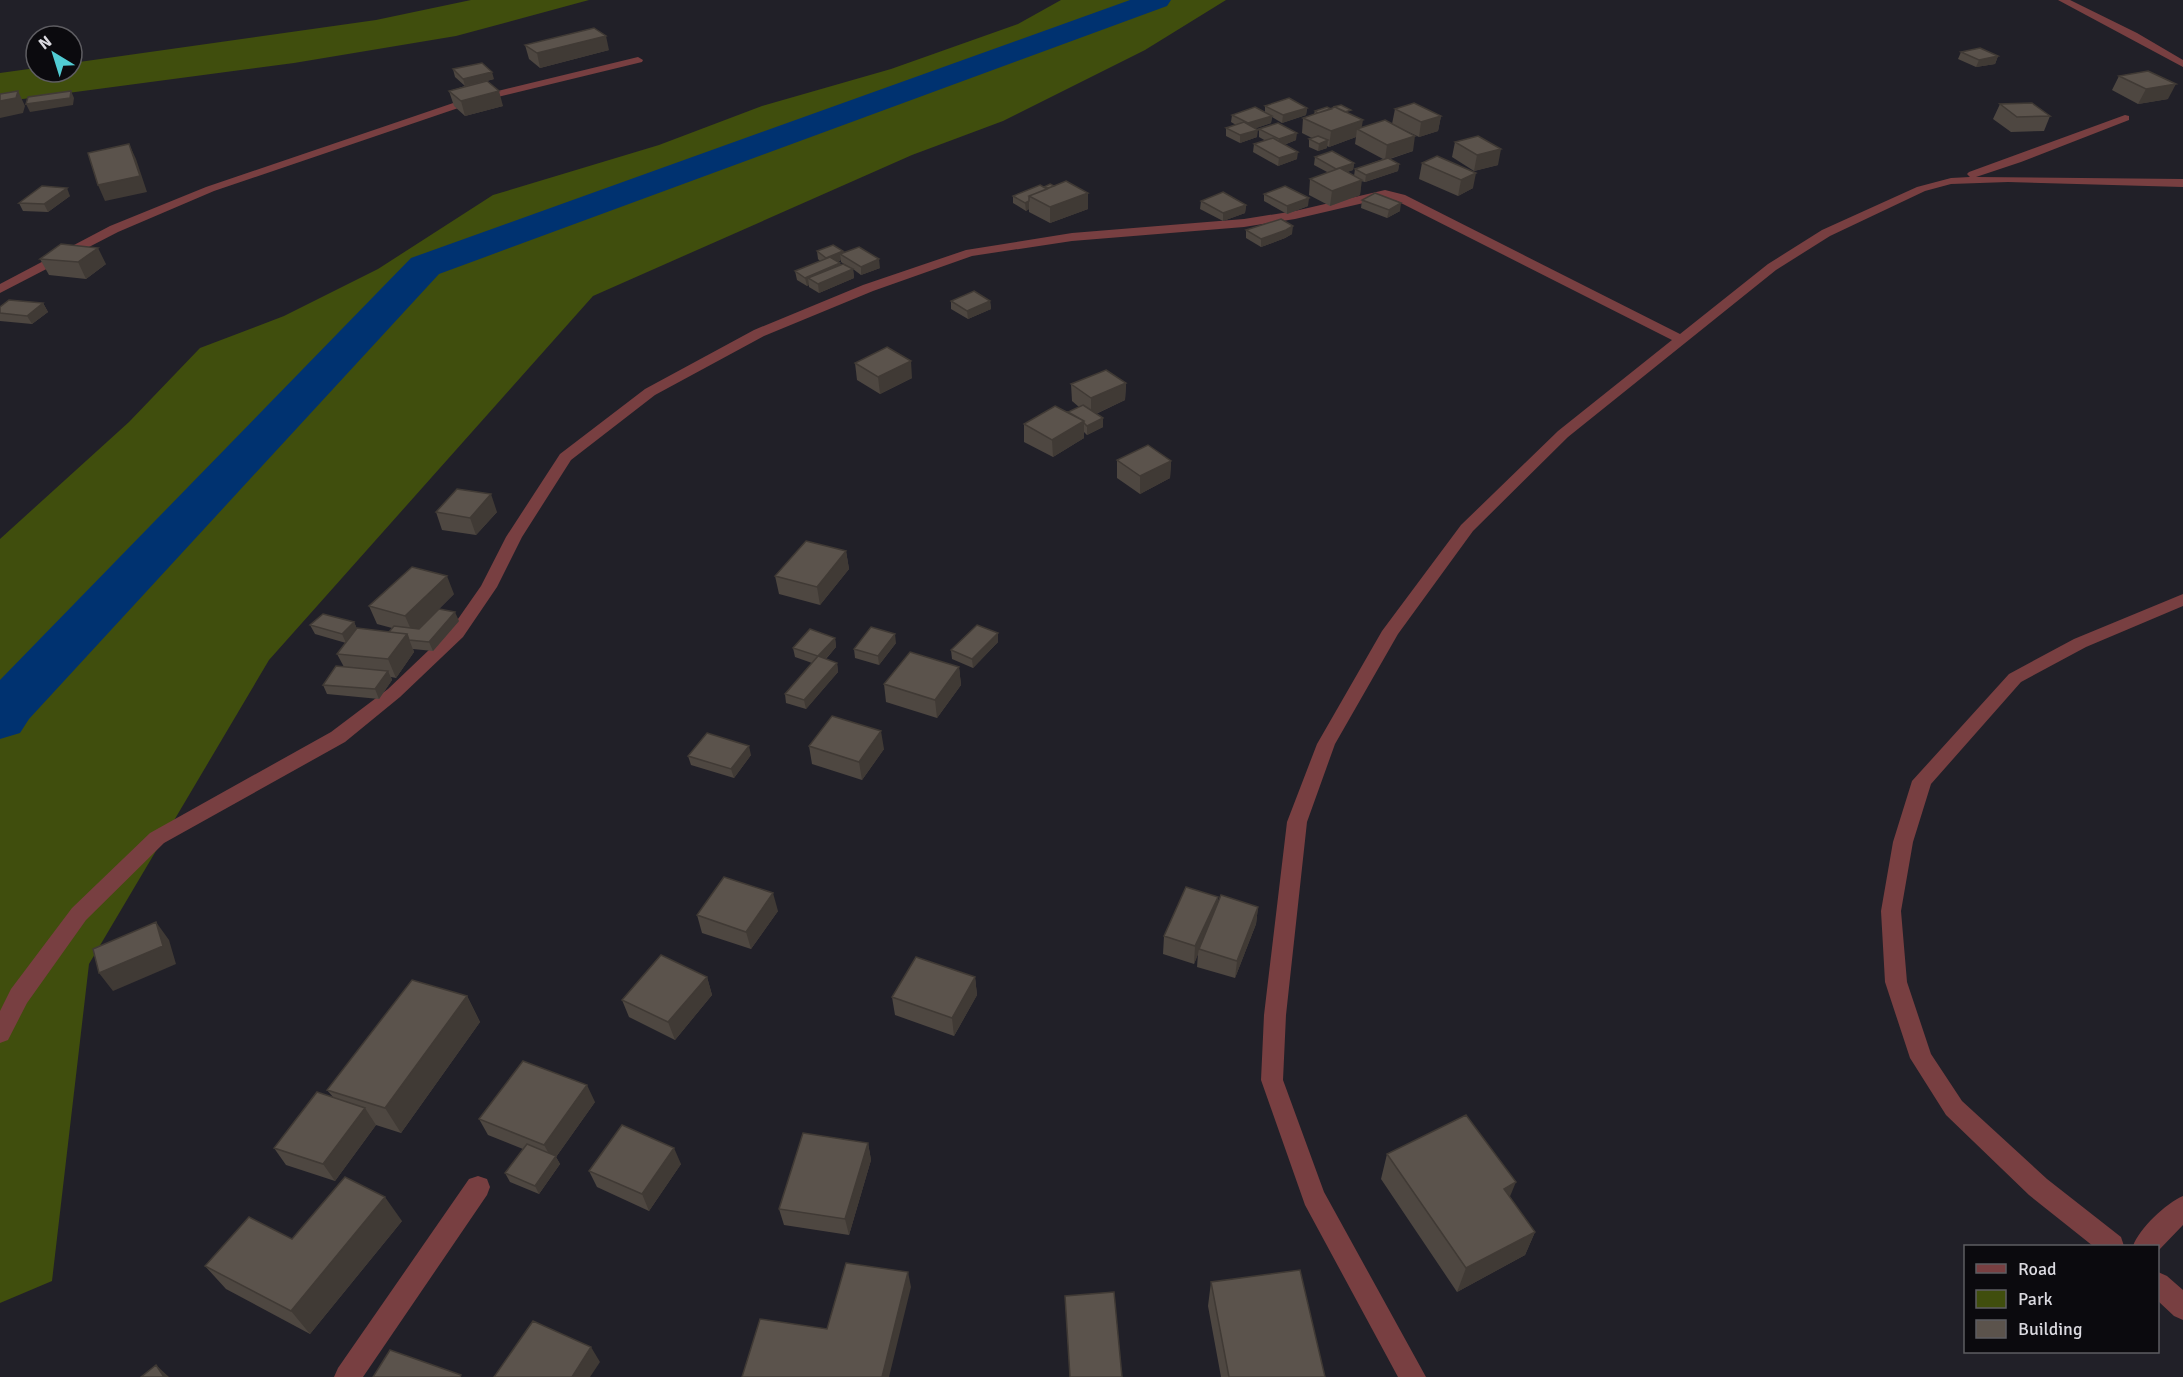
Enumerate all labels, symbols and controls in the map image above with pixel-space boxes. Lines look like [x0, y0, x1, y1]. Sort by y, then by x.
north arrow [24, 24, 84, 84]
text: N [35, 32, 56, 54]
legend [1964, 1245, 2159, 1353]
text: Road [2018, 1258, 2057, 1280]
text: Park [2018, 1288, 2053, 1310]
text: Building [2018, 1318, 2082, 1340]

